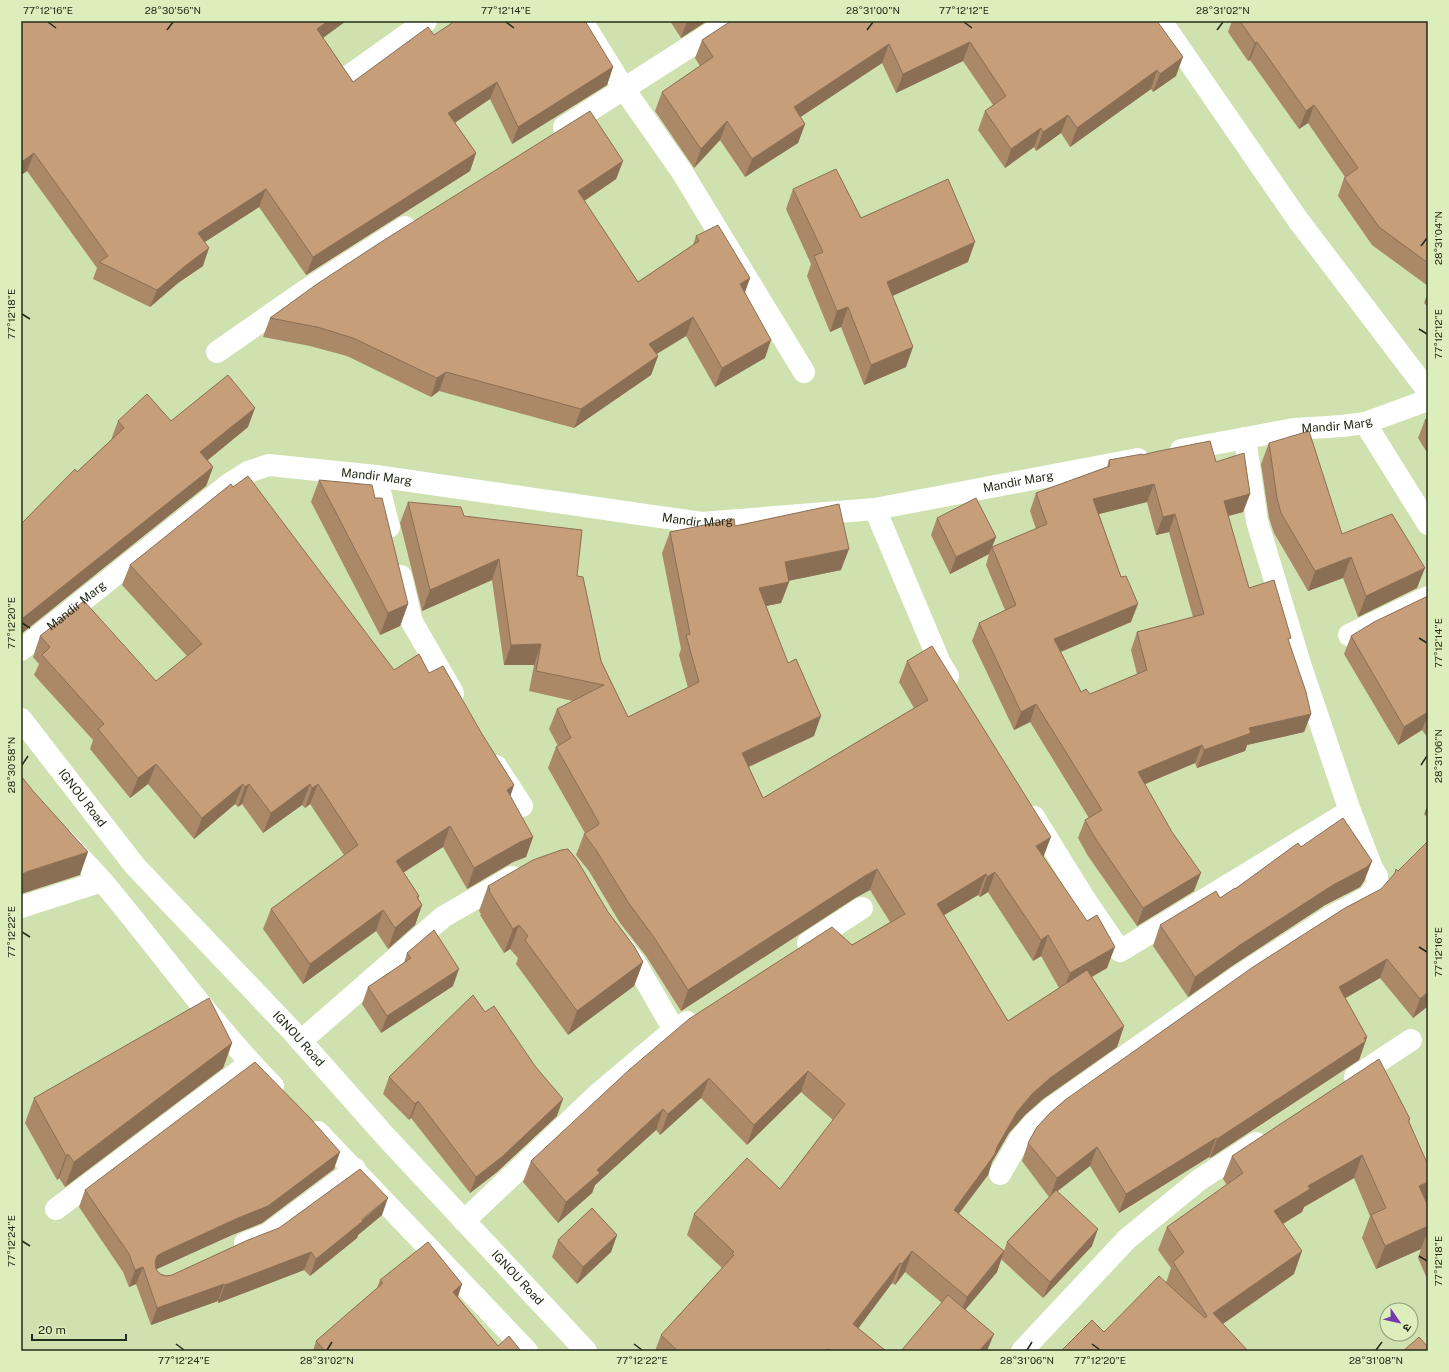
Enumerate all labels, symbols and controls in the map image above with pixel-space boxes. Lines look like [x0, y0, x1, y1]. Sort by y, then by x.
text: 77°12'16"E [23, 4, 73, 16]
text: 28°30'56"N [145, 4, 201, 16]
text: 77°12'14"E [481, 4, 531, 16]
text: 28°31'00"N [846, 4, 900, 16]
text: 77°12'12"E [939, 4, 989, 16]
text: 28°31'02"N [1196, 4, 1250, 16]
text: 28°31'04"N [1432, 211, 1444, 265]
text: 77°12'18"E [5, 289, 17, 339]
text: 77°12'12"E [1432, 309, 1444, 359]
street label: Mandir Marg [1301, 414, 1374, 436]
street label: Mandir Marg [341, 465, 413, 488]
street label: Mandir Marg [982, 468, 1055, 495]
street label: Mandir Marg [661, 510, 733, 530]
street label: Mandir Marg [44, 578, 109, 633]
text: 77°12'20"E [5, 597, 17, 649]
text: 77°12'14"E [1432, 618, 1444, 668]
text: 28°31'06"N [1432, 729, 1444, 783]
text: 28°30'58"N [5, 737, 17, 793]
street label: IGNOU Road [55, 766, 109, 830]
text: 77°12'22"E [5, 906, 17, 958]
text: 77°12'16"E [1432, 927, 1444, 977]
street label: IGNOU Road [270, 1008, 327, 1069]
text: 77°12'24"E [5, 1215, 17, 1267]
text: 77°12'18"E [1432, 1236, 1444, 1286]
street label: IGNOU Road [489, 1247, 546, 1308]
north arrow [1379, 1302, 1419, 1342]
scale bar [32, 1316, 126, 1342]
text: उ [1400, 1322, 1414, 1334]
text: 20 m [38, 1323, 66, 1337]
text: 77°12'24"E [158, 1354, 210, 1366]
text: 28°31'02"N [300, 1354, 354, 1366]
text: 77°12'22"E [616, 1354, 668, 1366]
text: 28°31'06"N [1000, 1354, 1054, 1366]
text: 77°12'20"E [1074, 1354, 1126, 1366]
text: 28°31'08"N [1349, 1354, 1403, 1366]

